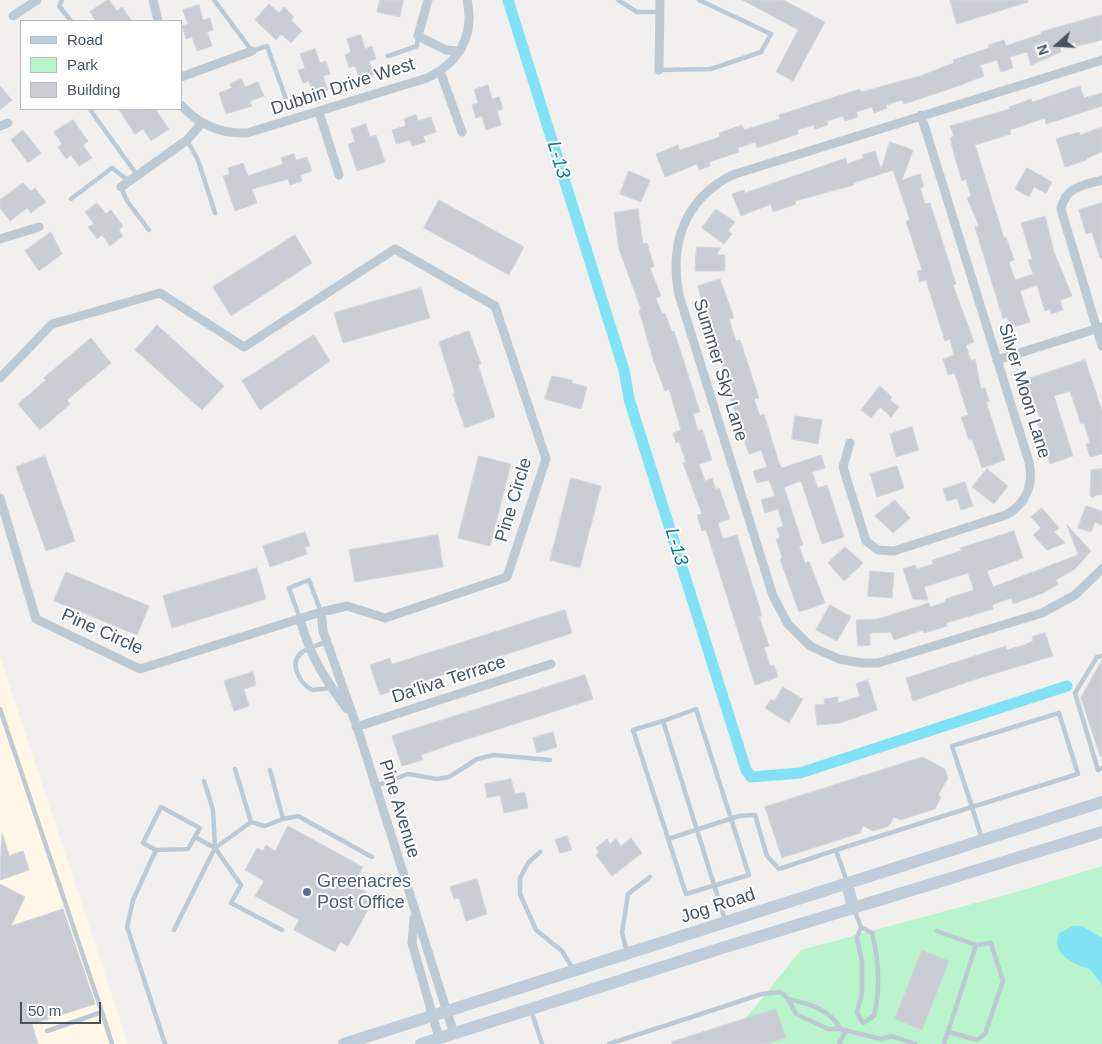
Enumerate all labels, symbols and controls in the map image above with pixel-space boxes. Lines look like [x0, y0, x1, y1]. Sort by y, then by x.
legend [20, 20, 182, 110]
north arrow [1032, 20, 1082, 70]
text: Road [67, 31, 103, 48]
text: N [1034, 42, 1052, 57]
street label: Dubbin Drive West [268, 54, 418, 120]
text: Park [67, 56, 98, 73]
text: Building [67, 81, 120, 98]
water label: L-13 [542, 138, 574, 182]
street label: Summer Sky Lane [688, 296, 752, 444]
street label: Silver Moon Lane [993, 321, 1055, 461]
street label: Pine Circle [491, 455, 537, 545]
water label: L-13 [660, 525, 692, 569]
street label: Pine Circle [58, 604, 146, 660]
street label: Da'liva Terrace [389, 651, 509, 709]
street label: Pine Avenue [374, 757, 424, 861]
place label: Greenacres Post Office [317, 871, 411, 914]
street label: Jog Road [678, 884, 758, 928]
marker: Greenacres Post Office [301, 886, 313, 898]
scale bar [22, 992, 104, 1024]
text: 50 m [28, 1002, 61, 1019]

